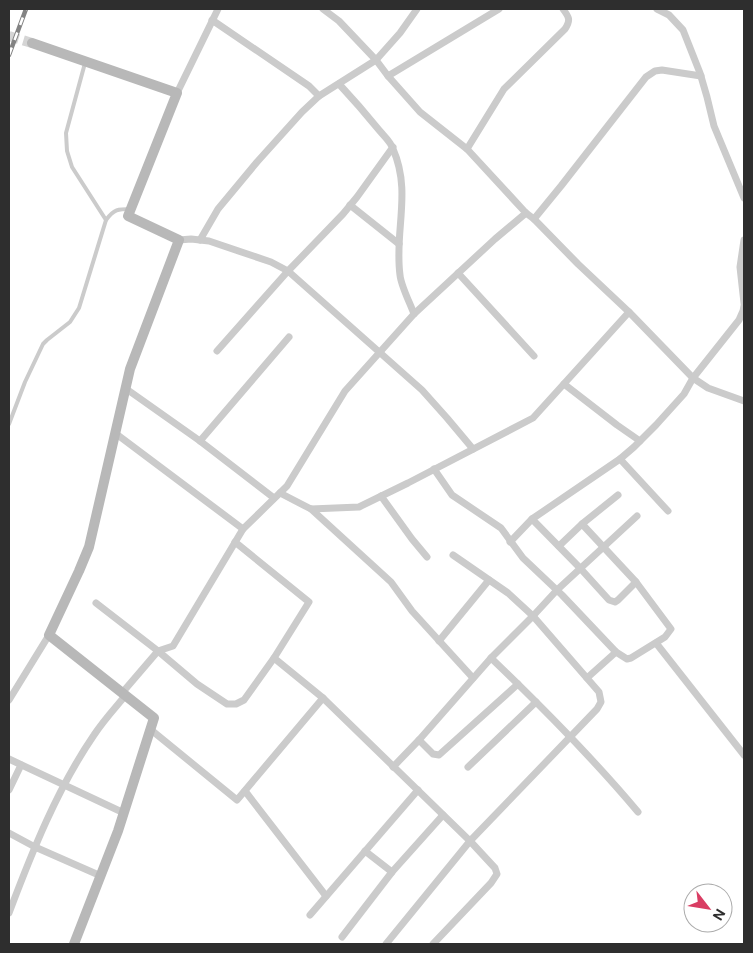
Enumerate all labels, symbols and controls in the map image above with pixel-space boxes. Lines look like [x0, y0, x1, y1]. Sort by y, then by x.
north arrow [683, 883, 733, 933]
text: N [709, 906, 729, 924]

